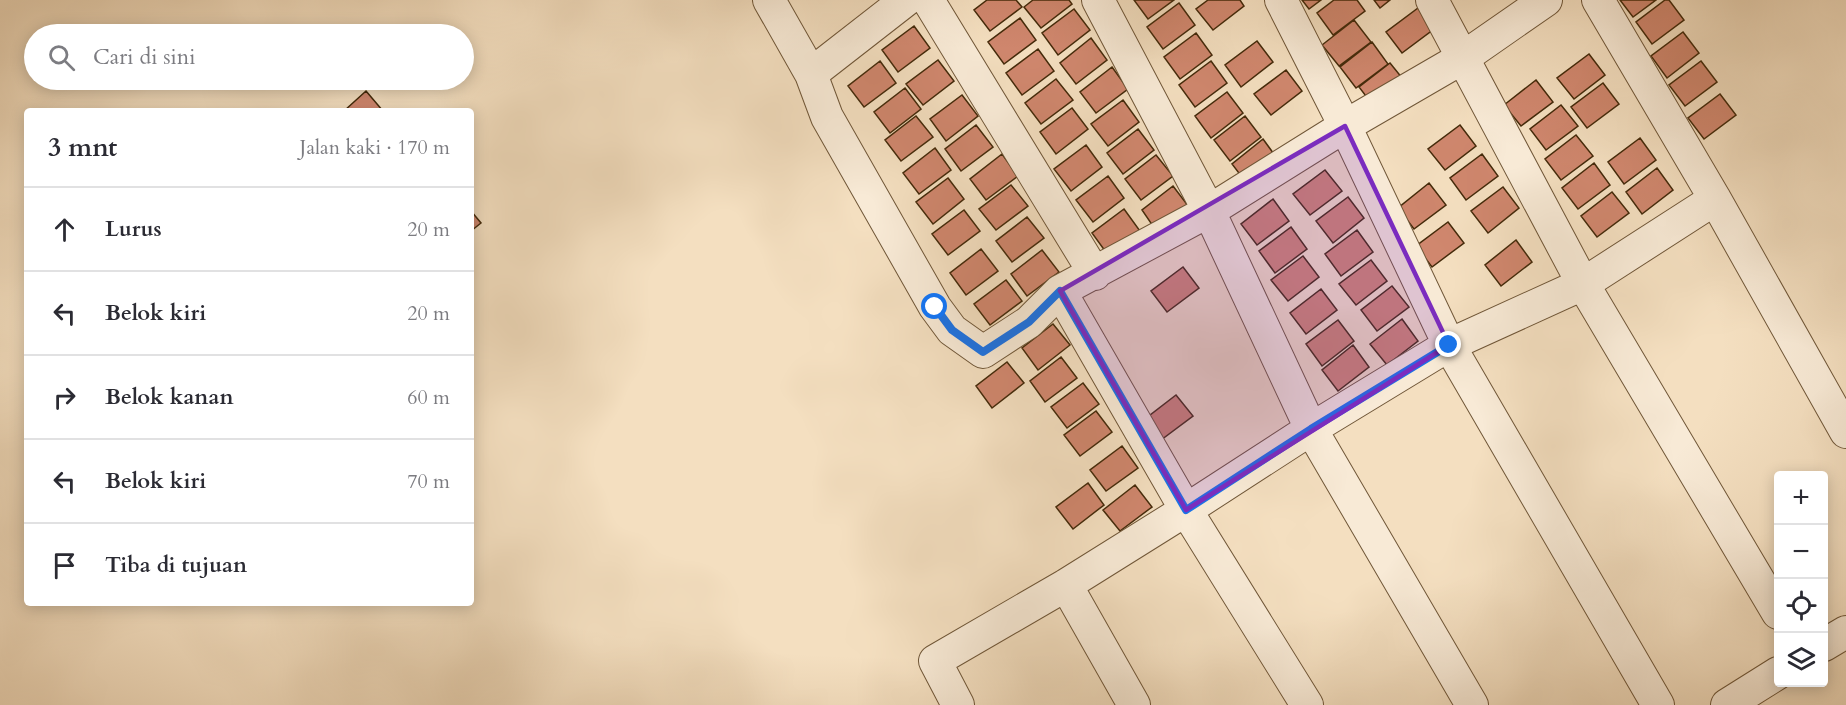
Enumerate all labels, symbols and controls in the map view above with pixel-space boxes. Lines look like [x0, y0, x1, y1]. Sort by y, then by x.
search box [24, 24, 474, 90]
icon: search [45, 41, 78, 74]
text: Cari di sini [93, 42, 196, 72]
text: 3 mnt [48, 130, 117, 165]
text: Jalan kaki · 170 m [300, 134, 450, 161]
icon: ahead [48, 213, 81, 246]
text: Lurus [105, 214, 162, 244]
text: 20 m [407, 216, 450, 243]
route start [921, 293, 947, 319]
icon: left [48, 297, 81, 330]
text: Belok kiri [105, 298, 206, 328]
text: 20 m [407, 300, 450, 327]
route end [1435, 331, 1461, 357]
icon: right [48, 381, 81, 414]
text: Belok kanan [105, 382, 234, 412]
text: 60 m [407, 384, 450, 411]
icon: left [48, 465, 81, 498]
text: Belok kiri [105, 466, 206, 496]
text: 70 m [407, 468, 450, 495]
map controls [1774, 471, 1828, 687]
button: + [1774, 471, 1828, 525]
button: − [1774, 525, 1828, 579]
icon: arrive [48, 549, 81, 582]
text: Tiba di tujuan [105, 550, 247, 580]
button: locate [1774, 579, 1828, 633]
button: layers [1774, 633, 1828, 687]

